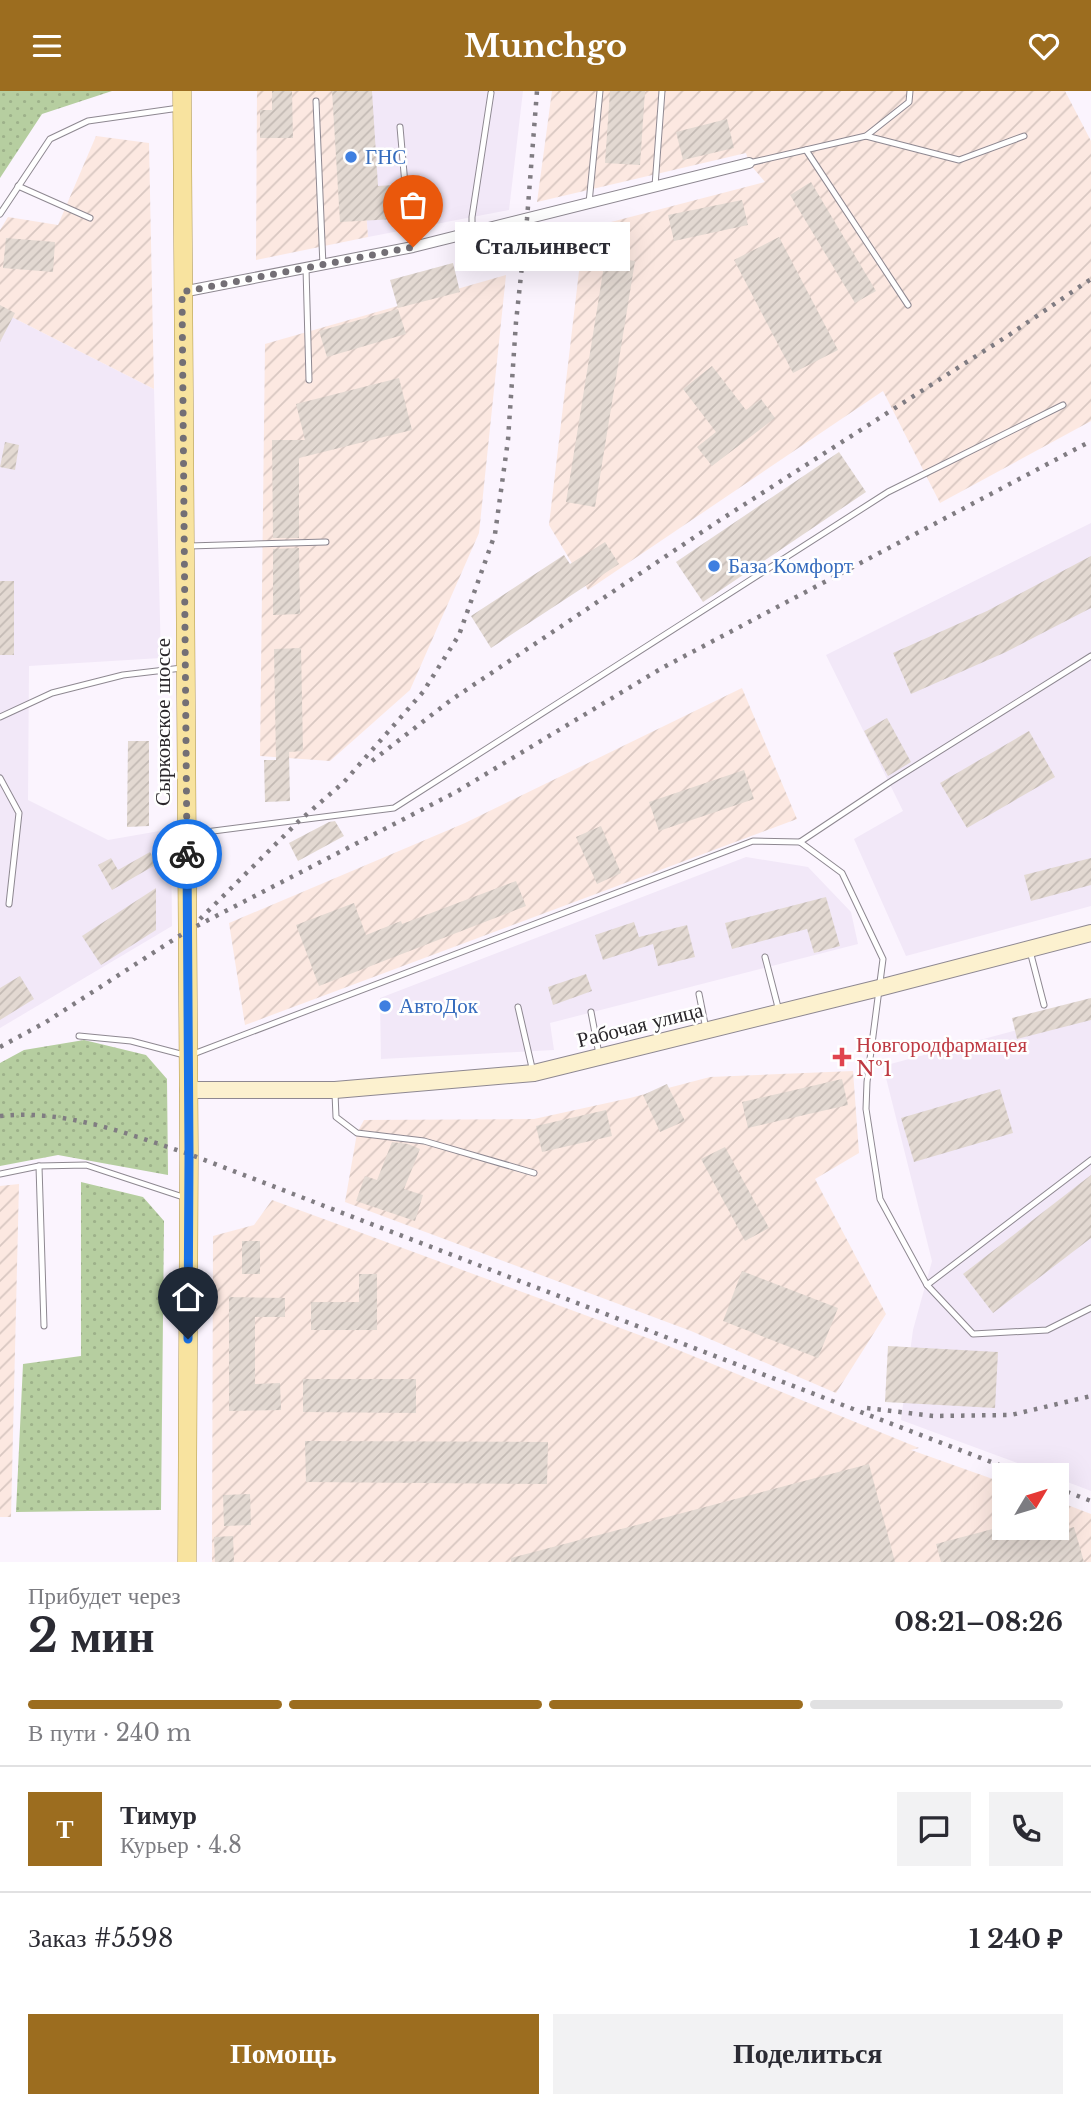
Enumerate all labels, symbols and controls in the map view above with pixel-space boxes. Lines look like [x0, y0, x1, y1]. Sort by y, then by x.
text: Munchgo [464, 26, 627, 66]
icon: menu [28, 27, 66, 65]
icon: heart [1025, 27, 1063, 65]
place label: ГНС [365, 144, 406, 170]
marker: ГНС [343, 149, 359, 165]
pin [383, 175, 443, 247]
icon: bag [394, 186, 432, 224]
callout: Стальинвест [455, 223, 630, 271]
text: Стальинвест [475, 232, 610, 260]
place label: База Комфорт [728, 553, 853, 579]
marker: База Комфорт [706, 558, 722, 574]
street label: Сырковское шоссе [150, 638, 176, 806]
courier [152, 819, 222, 889]
icon: bike [168, 835, 206, 873]
place label: АвтоДок [399, 993, 479, 1019]
street label: Рабочая улица [574, 997, 706, 1053]
marker: АвтоДок [377, 998, 393, 1014]
place label: Новгородфармацея №1 [856, 1032, 1027, 1082]
marker: Новгородфармацея №1 [834, 1049, 850, 1065]
pin [158, 1267, 218, 1339]
icon: home [169, 1278, 207, 1316]
north arrow [992, 1463, 1069, 1540]
map controls [992, 1463, 1069, 1540]
text: Прибудет через [28, 1582, 181, 1610]
text: 08:21–08:26 [894, 1606, 1063, 1638]
text: 2 мин [28, 1607, 155, 1664]
text: В пути · 240 m [28, 1719, 191, 1747]
button: chat [897, 1792, 971, 1866]
button: phone [989, 1792, 1063, 1866]
text: Тимур [120, 1799, 197, 1831]
text: Т [56, 1813, 74, 1845]
text: Курьер · 4.8 [120, 1831, 242, 1859]
text: Заказ #5598 [28, 1922, 173, 1954]
text: 1 240 ₽ [969, 1923, 1063, 1955]
button: Помощь [28, 2014, 539, 2094]
button: Поделиться [553, 2014, 1063, 2094]

